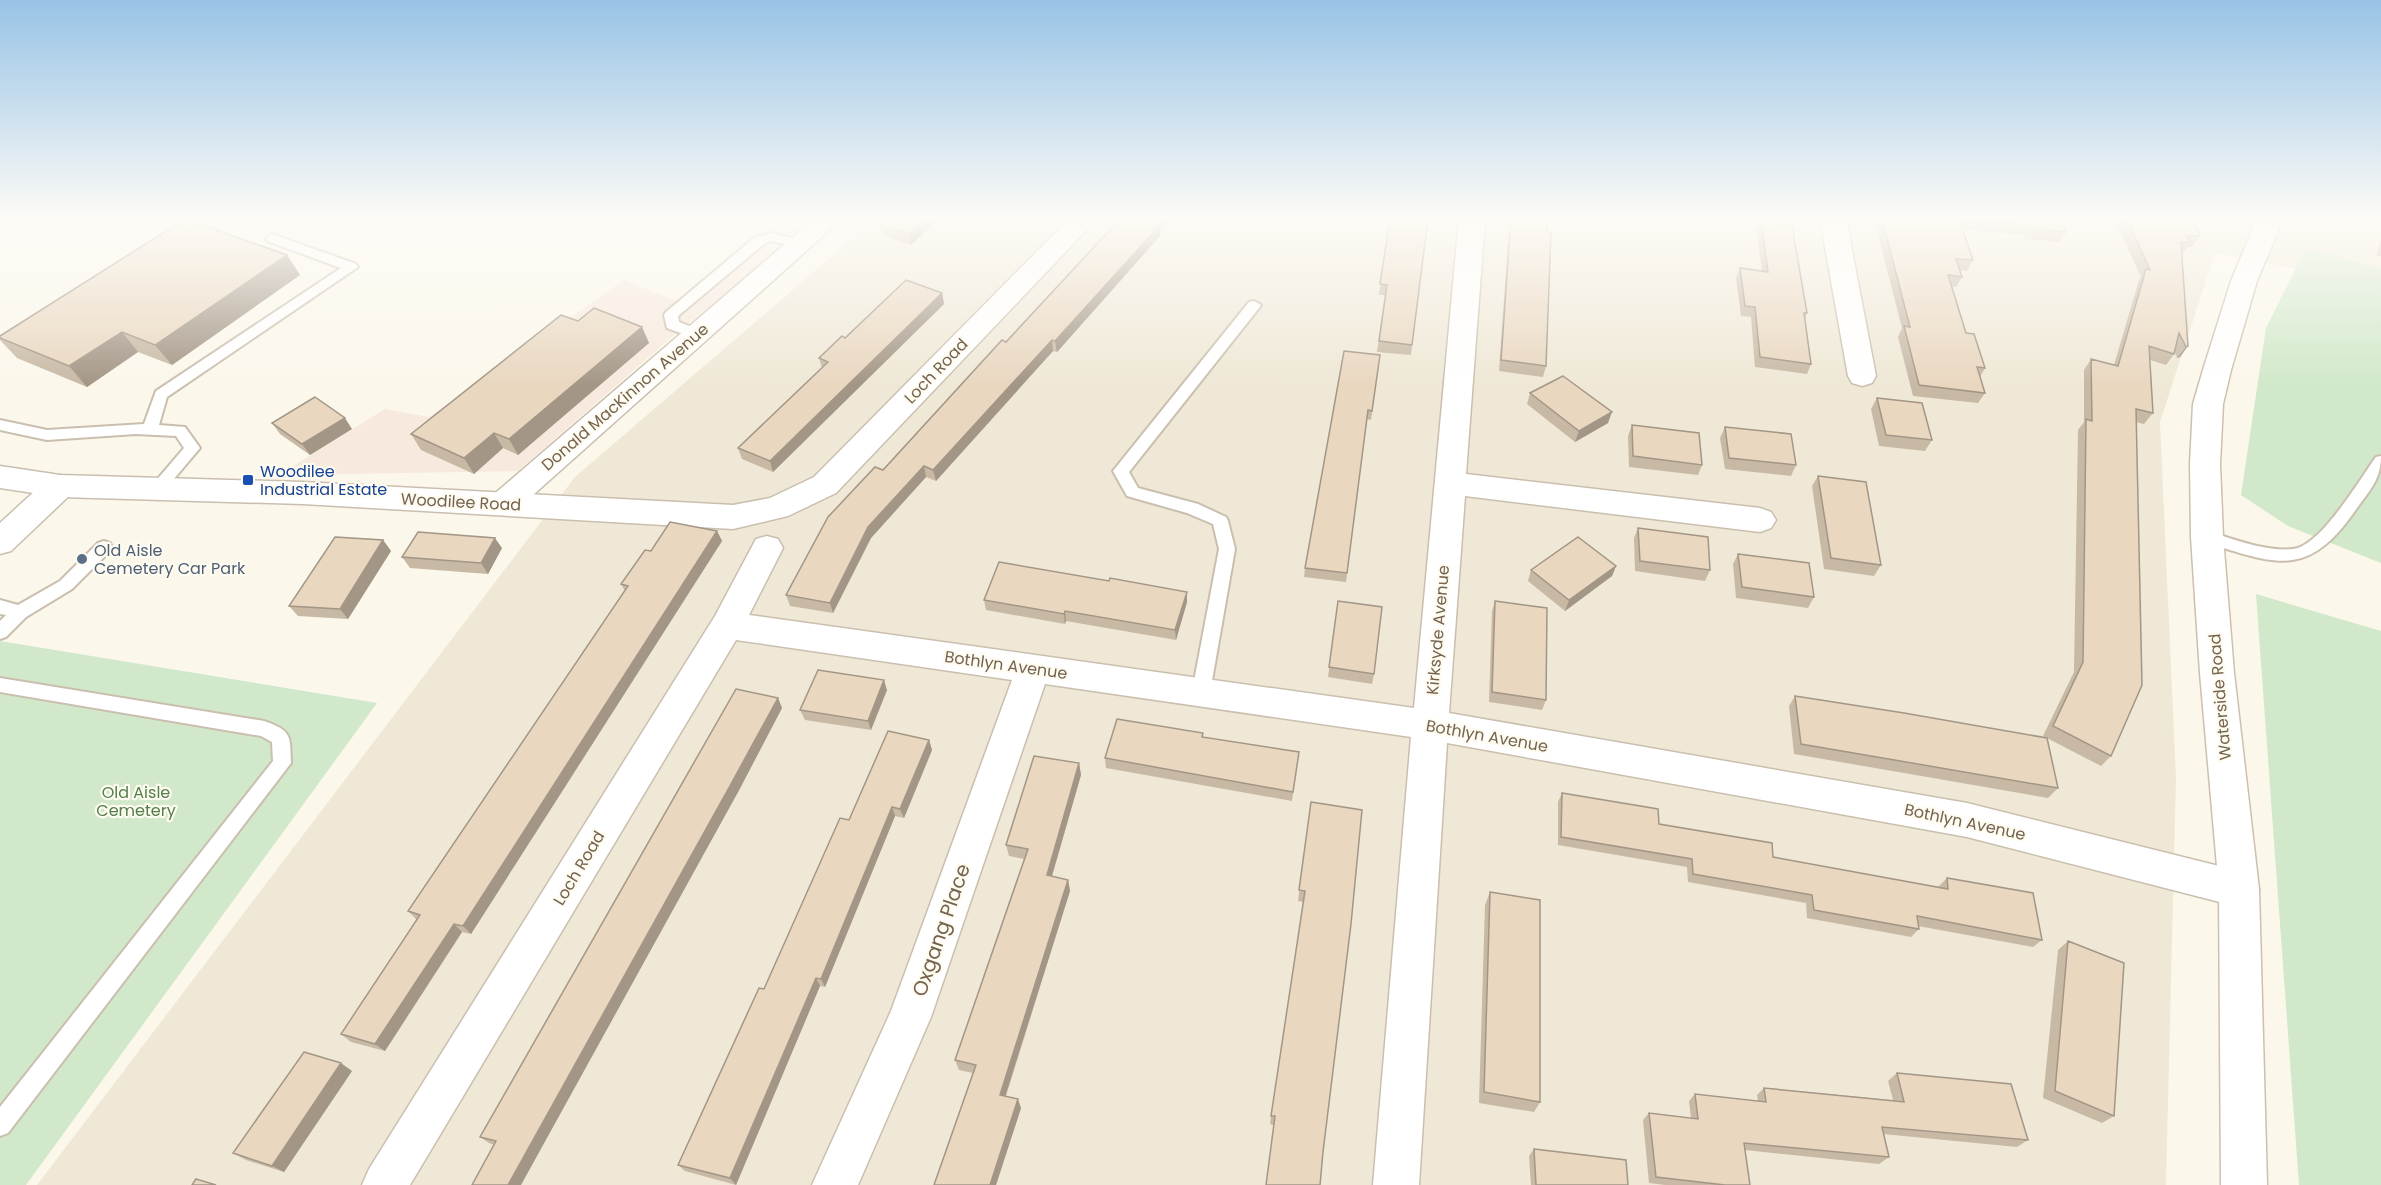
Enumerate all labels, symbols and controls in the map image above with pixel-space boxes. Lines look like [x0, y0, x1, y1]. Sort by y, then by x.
street label: Donald MacKinnon Avenue [536, 318, 714, 476]
street label: Loch Road [899, 333, 973, 409]
place label: Woodilee Industrial Estate [260, 460, 387, 501]
marker: Woodilee Industrial Estate [241, 473, 255, 487]
street label: Woodilee Road [400, 487, 522, 517]
place label: Old Aisle Cemetery Car Park [94, 539, 246, 580]
marker: Old Aisle Cemetery Car Park [75, 552, 89, 566]
street label: Kirksyde Avenue [1421, 564, 1455, 696]
street label: Waterside Road [2203, 633, 2237, 761]
street label: Bothlyn Avenue [943, 645, 1069, 685]
street label: Bothlyn Avenue [1424, 714, 1550, 758]
park label: Old Aisle Cemetery [96, 781, 176, 822]
street label: Bothlyn Avenue [1902, 798, 2028, 846]
street label: Loch Road [548, 827, 610, 909]
street label: Oxgang Place [905, 860, 977, 1000]

